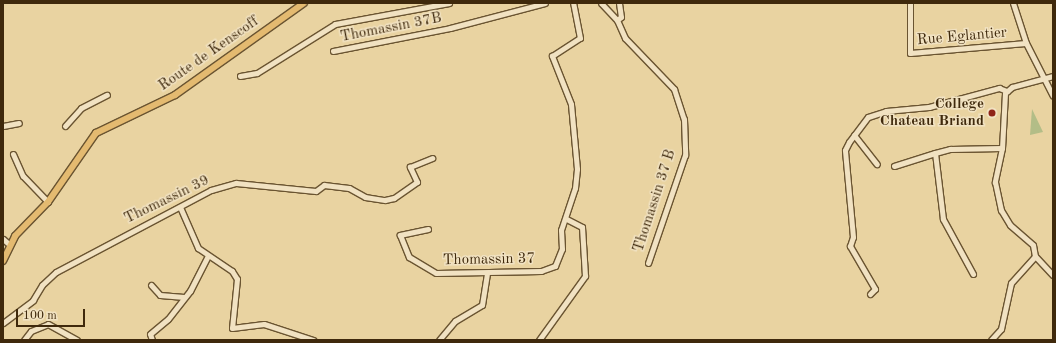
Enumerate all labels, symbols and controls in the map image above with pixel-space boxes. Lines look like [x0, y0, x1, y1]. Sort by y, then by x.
street label: Thomassin 37B [339, 9, 443, 47]
street label: Route de Kenscoff [155, 13, 263, 95]
street label: Rue Eglantier [916, 24, 1008, 50]
place label: College Chateau Briand [880, 95, 984, 130]
marker: College Chateau Briand [987, 108, 997, 118]
street label: Thomassin 37 B [630, 147, 680, 255]
street label: Thomassin 39 [122, 172, 212, 228]
street label: Thomassin 37 [443, 250, 535, 270]
scale bar [18, 301, 87, 327]
text: 100 m [23, 310, 57, 322]

